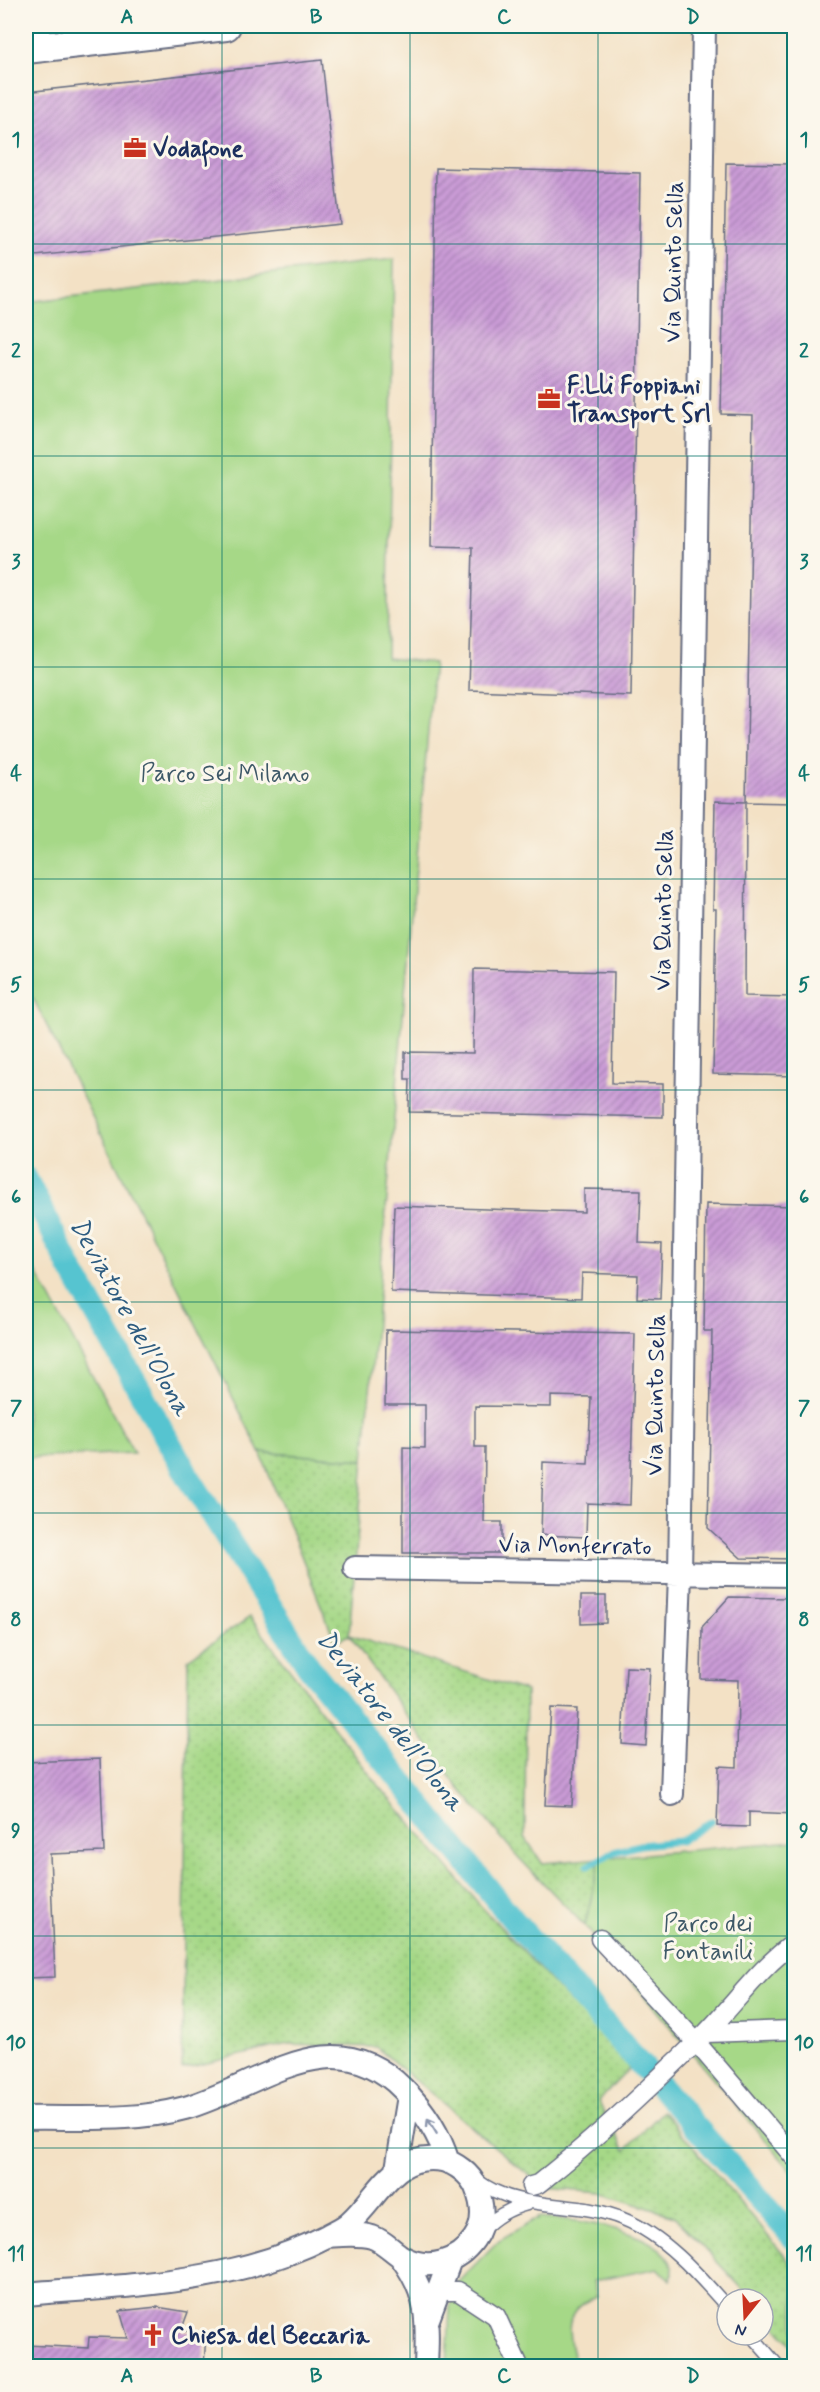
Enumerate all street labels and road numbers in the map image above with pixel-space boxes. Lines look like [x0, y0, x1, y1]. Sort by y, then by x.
street label: Via Quinto Sella [658, 181, 691, 343]
street label: Via Quinto Sella [648, 829, 681, 991]
street label: Via Quinto Sella [640, 1314, 673, 1476]
street label: Via Monferrato [498, 1530, 652, 1563]

